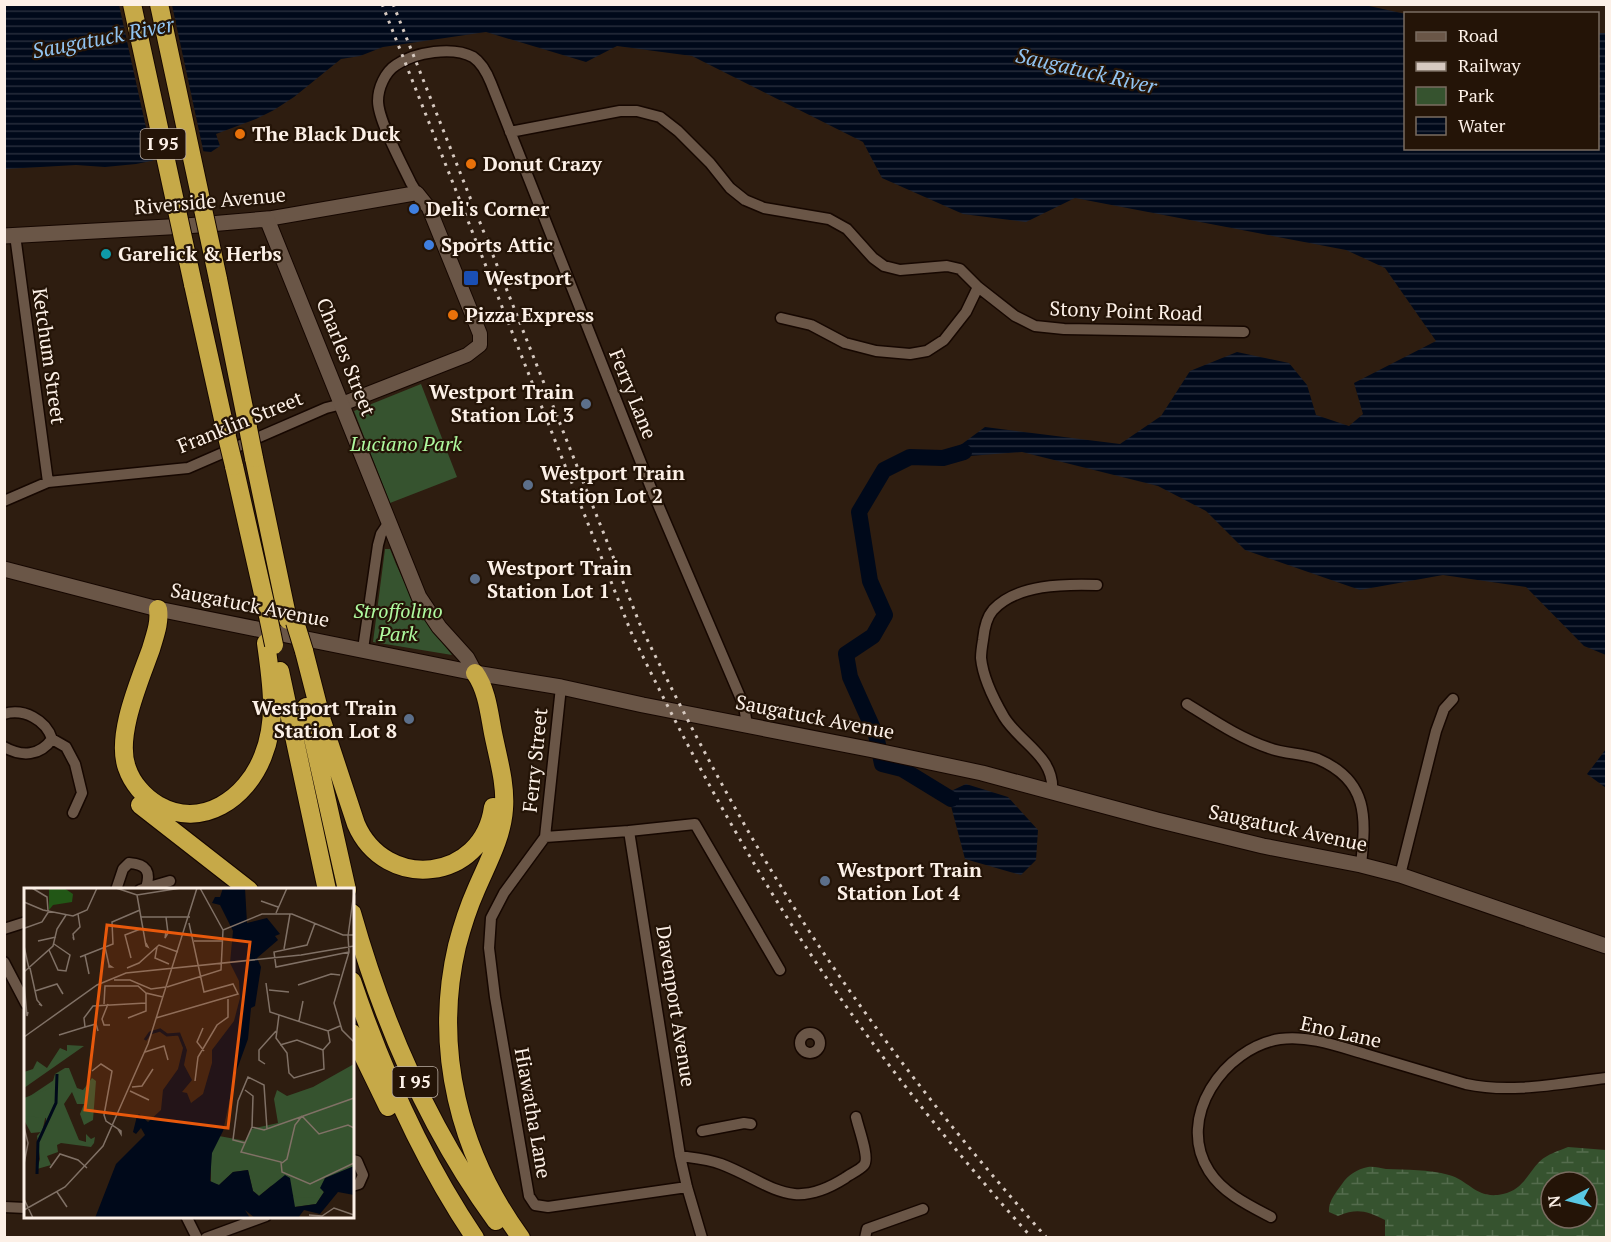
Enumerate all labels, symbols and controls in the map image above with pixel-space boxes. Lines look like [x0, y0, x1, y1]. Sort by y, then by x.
water label: Saugatuck River [30, 9, 177, 64]
legend [1404, 12, 1599, 150]
text: Road [1458, 23, 1498, 47]
water label: Saugatuck River [1013, 40, 1160, 100]
text: Railway [1458, 53, 1522, 77]
text: Park [1458, 83, 1495, 107]
text: Water [1458, 113, 1505, 137]
place label: The Black Duck [252, 120, 401, 147]
marker: The Black Duck [233, 127, 247, 141]
road number: I 95 [140, 129, 186, 159]
place label: Donut Crazy [483, 150, 602, 177]
marker: Donut Crazy [464, 157, 478, 171]
street label: Riverside Avenue [133, 180, 287, 221]
place label: Deli's Corner [426, 195, 549, 222]
marker: Deli's Corner [407, 202, 421, 216]
place label: Sports Attic [441, 231, 553, 258]
marker: Sports Attic [422, 238, 436, 252]
place label: Garelick & Herbs [118, 240, 282, 267]
marker: Garelick & Herbs [99, 247, 113, 261]
place label: Westport [484, 264, 572, 291]
marker: Westport [462, 269, 480, 287]
street label: Ketchum Street [27, 286, 73, 426]
street label: Charles Street [310, 294, 383, 421]
street label: Stony Point Road [1049, 294, 1203, 327]
place label: Pizza Express [465, 301, 594, 328]
marker: Pizza Express [446, 308, 460, 322]
street label: Ferry Lane [603, 345, 664, 443]
place label: Westport Train Station Lot 3 [429, 378, 574, 428]
street label: Franklin Street [173, 384, 307, 459]
marker: Westport Train Station Lot 3 [579, 397, 593, 411]
park label: Luciano Park [349, 430, 462, 457]
place label: Westport Train Station Lot 2 [540, 459, 685, 509]
marker: Westport Train Station Lot 2 [521, 478, 535, 492]
place label: Westport Train Station Lot 1 [487, 554, 632, 604]
marker: Westport Train Station Lot 1 [468, 572, 482, 586]
street label: Saugatuck Avenue [168, 576, 332, 633]
park label: Stroffolino Park [353, 597, 443, 647]
street label: Saugatuck Avenue [733, 688, 897, 745]
place label: Westport Train Station Lot 8 [252, 694, 397, 744]
street label: Ferry Street [516, 706, 553, 814]
marker: Westport Train Station Lot 8 [402, 712, 416, 726]
street label: Saugatuck Avenue [1206, 798, 1370, 857]
place label: Westport Train Station Lot 4 [837, 856, 982, 906]
marker: Westport Train Station Lot 4 [818, 874, 832, 888]
inset map [24, 888, 354, 1218]
street label: Davenport Avenue [650, 923, 703, 1089]
street label: Eno Lane [1298, 1009, 1384, 1054]
street label: Hiawatha Lane [509, 1045, 558, 1180]
road number: I 95 [392, 1067, 438, 1097]
north arrow [1539, 1170, 1599, 1230]
text: N [1542, 1194, 1566, 1209]

